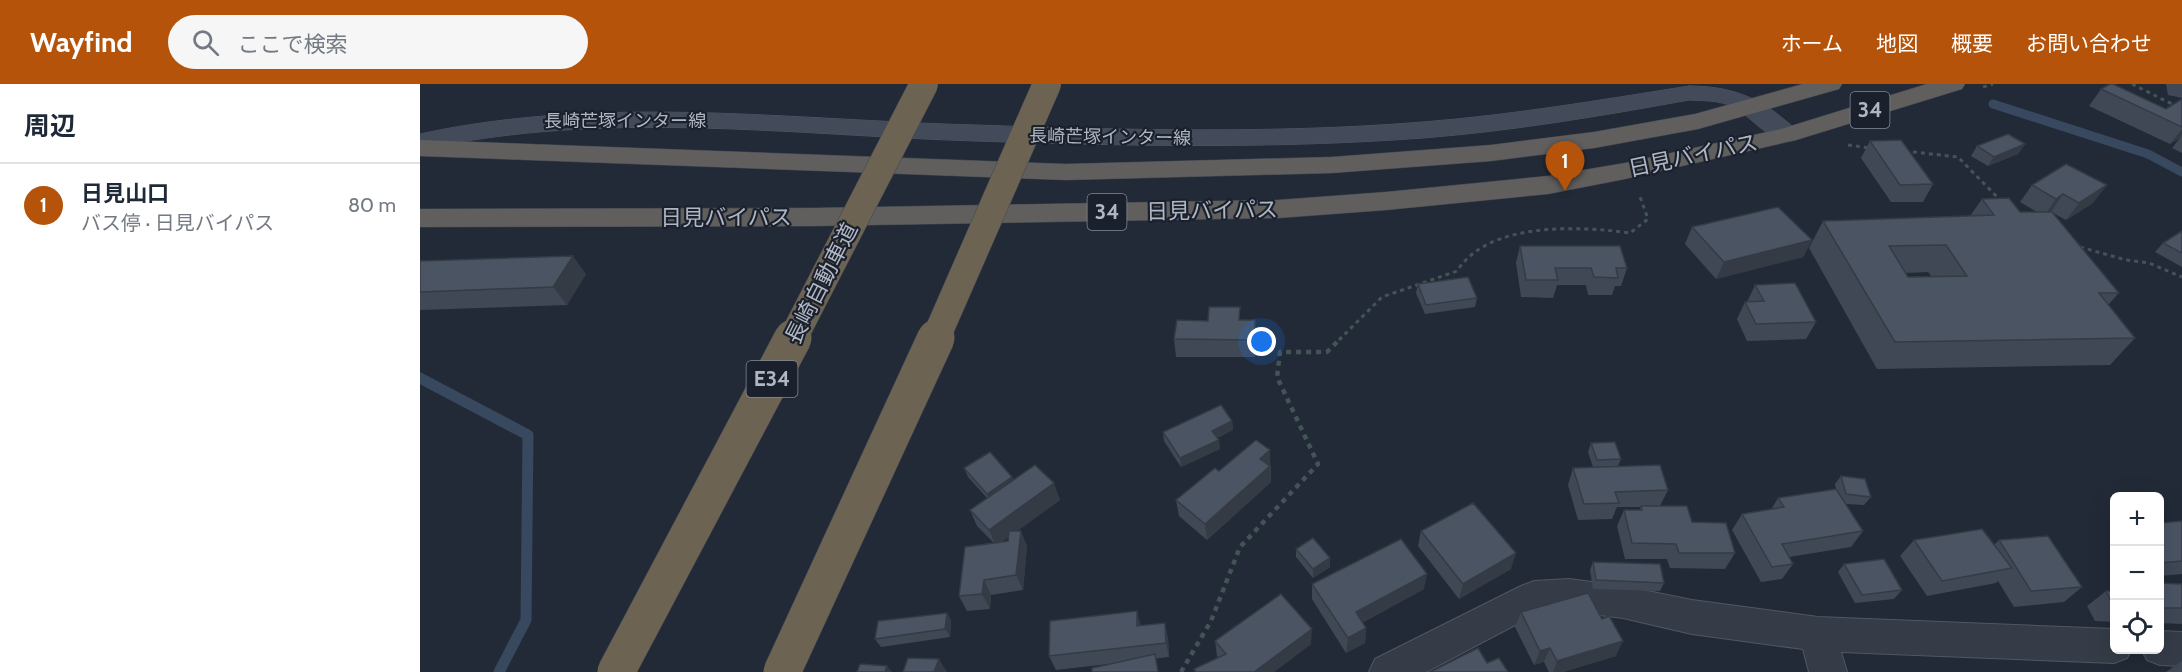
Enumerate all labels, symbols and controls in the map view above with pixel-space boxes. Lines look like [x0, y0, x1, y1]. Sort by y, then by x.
search box [168, 15, 588, 69]
text: Wayfind [30, 25, 132, 59]
icon: search [189, 26, 222, 59]
text: ここで検索 [237, 31, 347, 58]
text: ホーム [1781, 31, 1843, 56]
text: 地図 [1876, 31, 1918, 56]
text: 概要 [1951, 31, 1993, 56]
text: お問い合わせ [2026, 31, 2152, 56]
road number: 34 [1850, 92, 1890, 128]
text: 周辺 [24, 110, 76, 142]
street label: 長崎芒塚インター線 [544, 110, 706, 132]
street label: 長崎芒塚インター線 [1029, 125, 1191, 149]
street label: 日見バイパス [1626, 129, 1760, 182]
pin: 1 [1546, 141, 1584, 191]
text: 日見山口 [81, 180, 169, 207]
text: 1 [40, 193, 47, 217]
text: 80 m [348, 193, 396, 217]
road number: 34 [1088, 194, 1126, 230]
street label: 日見バイパス [1146, 196, 1278, 225]
street label: 日見バイパス [660, 204, 792, 231]
text: バス停 · 日見バイパス [81, 211, 274, 235]
street label: 長崎自動車道 [779, 218, 863, 348]
your location [1247, 327, 1276, 356]
road number: E34 [746, 361, 798, 397]
map controls [2110, 492, 2164, 654]
button: + [2110, 492, 2164, 546]
button: − [2110, 546, 2164, 600]
button: locate [2110, 600, 2164, 654]

